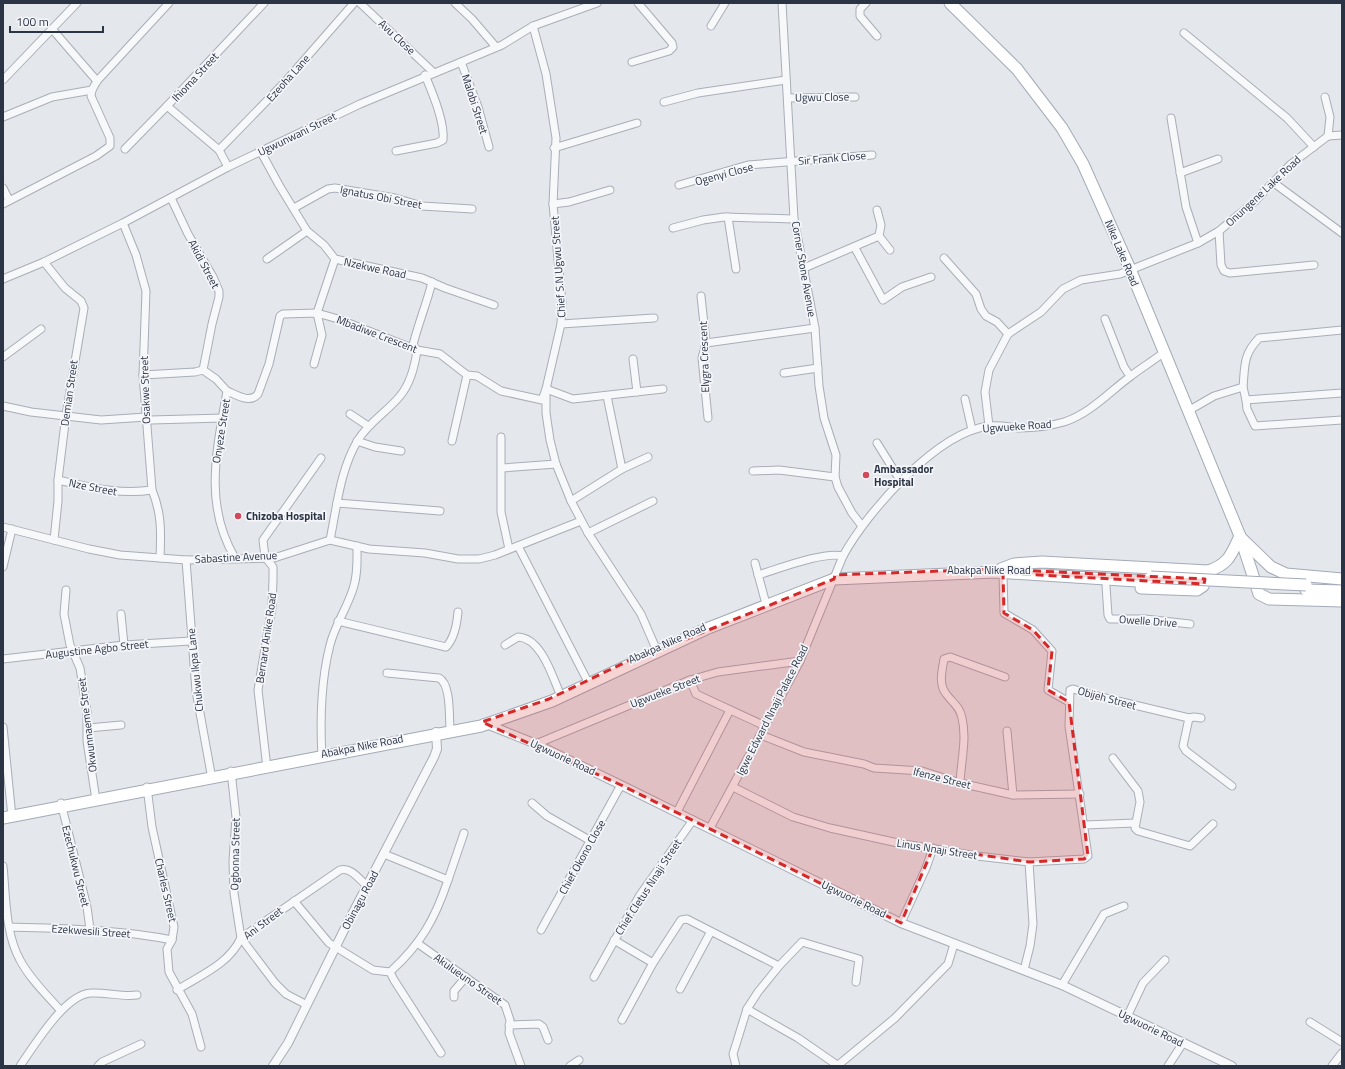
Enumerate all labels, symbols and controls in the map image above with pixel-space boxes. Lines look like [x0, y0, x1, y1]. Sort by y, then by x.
scale bar [10, 8, 103, 34]
text: 100 m [16, 12, 49, 31]
street label: Avu Close [375, 16, 419, 58]
street label: Ihioma Street [168, 49, 222, 105]
street label: Ezeoha Lane [262, 51, 314, 105]
street label: Malobi Street [458, 72, 492, 136]
street label: Ugwu Close [795, 89, 850, 105]
street label: Ugwunwani Street [255, 108, 339, 160]
street label: Sir Frank Close [797, 147, 867, 169]
street label: Onungene Lake Road [1222, 152, 1304, 230]
street label: Ogenyi Close [693, 158, 755, 189]
street label: Ignatus Obi Street [339, 181, 423, 213]
street label: Chief S.N Ugwu Street [546, 216, 570, 318]
street label: Nike Lake Road [1101, 217, 1143, 289]
street label: Corner Stone Avenue [788, 220, 820, 319]
street label: Akidi Street [184, 237, 224, 291]
street label: Nzekwe Road [342, 254, 408, 282]
street label: Mbadiwe Crescent [334, 311, 420, 357]
street label: Elygra Crescent [695, 321, 713, 393]
street label: Osakwe Street [136, 356, 154, 424]
street label: Demian Street [56, 359, 82, 427]
street label: Onyeze Street [208, 397, 234, 464]
street label: Ugwueke Road [982, 416, 1052, 436]
place label: Ambassador Hospital [874, 461, 933, 490]
marker: Ambassador Hospital [861, 470, 871, 480]
street label: Nze Street [68, 474, 119, 500]
place label: Chizoba Hospital [246, 508, 326, 524]
marker: Chizoba Hospital [233, 511, 243, 521]
street label: Sabastine Avenue [194, 547, 278, 567]
street label: Abakpa Nike Road [947, 562, 1031, 578]
street label: Bernard Anike Road [252, 592, 280, 684]
street label: Owelle Drive [1118, 611, 1178, 631]
street label: Abakpa Nike Road [626, 619, 709, 667]
street label: Chukwu Ikpa Lane [183, 627, 207, 712]
street label: Augustine Agbo Street [45, 636, 150, 662]
street label: Igwe Edward Nnaji Palace Road [732, 642, 812, 778]
street label: Ugwueke Street [628, 670, 702, 712]
street label: Okwunnaeme Street [73, 677, 101, 773]
street label: Obijeh Street [1076, 682, 1138, 714]
street label: Abakpa Nike Road [319, 730, 405, 762]
street label: Ugwuorie Road [528, 735, 599, 779]
street label: Ifenze Street [911, 763, 973, 793]
street label: Chief Okono Close [555, 816, 609, 897]
street label: Ogbonna Street [226, 817, 244, 890]
street label: Ezechukwu Street [58, 824, 94, 909]
street label: Linus Nnaji Street [896, 835, 979, 863]
street label: Chief Cletus Nnaji Street [611, 836, 685, 938]
street label: Charles Street [151, 856, 181, 924]
street label: Obinagu Road [338, 868, 382, 932]
street label: Ugwuorie Road [819, 876, 889, 922]
street label: Ani Street [240, 903, 286, 943]
street label: Ezekwesili Street [51, 920, 131, 942]
street label: Akulueuno Street [431, 950, 505, 1009]
street label: Ugwuorie Road [1116, 1005, 1186, 1051]

